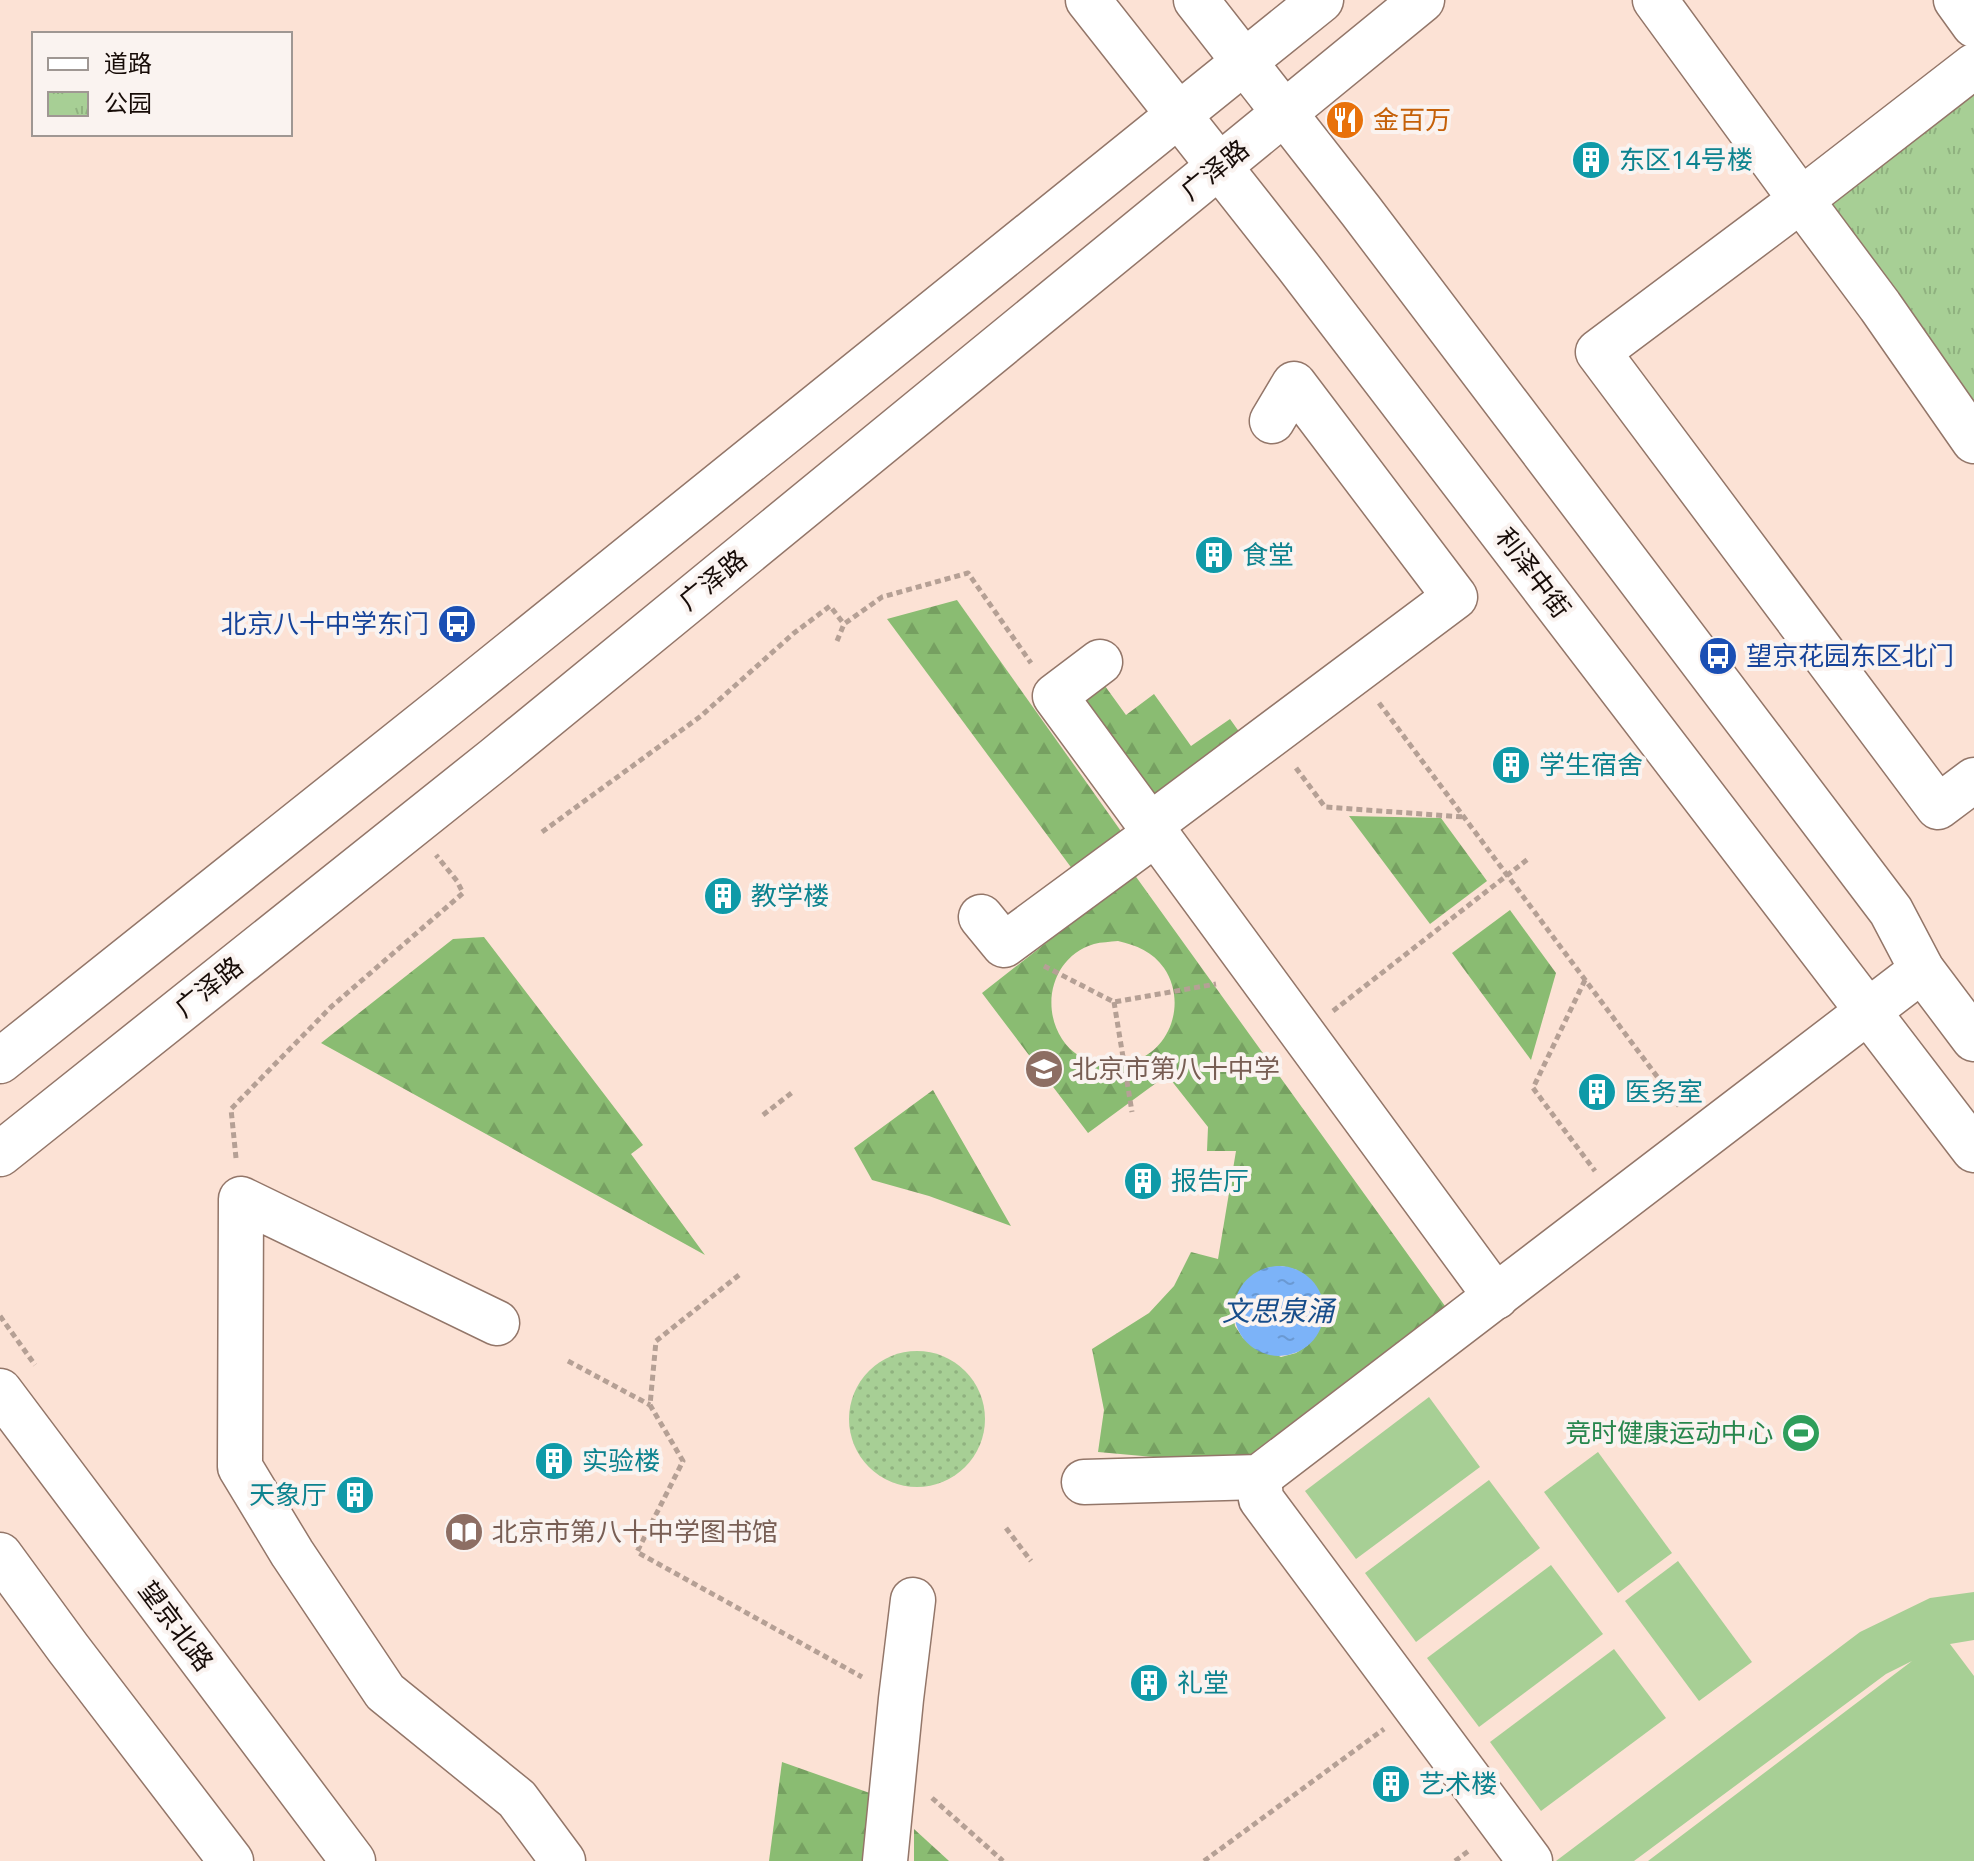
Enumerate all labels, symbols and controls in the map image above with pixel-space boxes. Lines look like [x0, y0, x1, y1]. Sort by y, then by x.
legend [32, 32, 292, 136]
text: 道路 [104, 46, 152, 79]
text: 公园 [104, 86, 152, 119]
restaurant icon: 金百万 [1324, 99, 1366, 141]
place label: 金百万 [1373, 101, 1451, 137]
street label: 广泽路 [1173, 131, 1256, 208]
building icon: 东区14号楼 [1570, 139, 1612, 181]
place label: 东区14号楼 [1619, 141, 1753, 177]
street label: 利泽中街 [1488, 520, 1579, 625]
building icon: 食堂 [1193, 534, 1235, 576]
place label: 食堂 [1242, 536, 1294, 572]
street label: 广泽路 [671, 541, 754, 618]
bus stop icon: 北京八十中学东门 [436, 603, 478, 645]
place label: 北京八十中学东门 [221, 605, 429, 641]
bus stop icon: 望京花园东区北门 [1697, 635, 1739, 677]
place label: 望京花园东区北门 [1746, 637, 1954, 673]
building icon: 学生宿舍 [1490, 744, 1532, 786]
place label: 学生宿舍 [1539, 746, 1643, 782]
building icon: 教学楼 [702, 875, 744, 917]
place label: 教学楼 [751, 877, 829, 913]
street label: 广泽路 [167, 948, 250, 1025]
school or university icon: 北京市第八十中学 [1023, 1048, 1065, 1090]
place label: 北京市第八十中学 [1072, 1050, 1280, 1086]
building icon: 医务室 [1576, 1071, 1618, 1113]
place label: 医务室 [1625, 1073, 1703, 1109]
building icon: 报告厅 [1122, 1160, 1164, 1202]
place label: 报告厅 [1171, 1162, 1249, 1198]
water label: 文思泉涌 [1222, 1291, 1337, 1329]
sports icon: 竞时健康运动中心 [1780, 1412, 1822, 1454]
place label: 竞时健康运动中心 [1565, 1414, 1773, 1450]
building icon: 实验楼 [533, 1440, 575, 1482]
place label: 实验楼 [582, 1442, 660, 1478]
building icon: 天象厅 [334, 1474, 376, 1516]
place label: 天象厅 [249, 1476, 327, 1512]
library icon: 北京市第八十中学图书馆 [443, 1511, 485, 1553]
place label: 北京市第八十中学图书馆 [492, 1513, 778, 1549]
street label: 望京北路 [131, 1573, 222, 1678]
building icon: 礼堂 [1128, 1662, 1170, 1704]
place label: 礼堂 [1177, 1664, 1229, 1700]
building icon: 艺术楼 [1370, 1763, 1412, 1805]
place label: 艺术楼 [1419, 1765, 1497, 1801]

